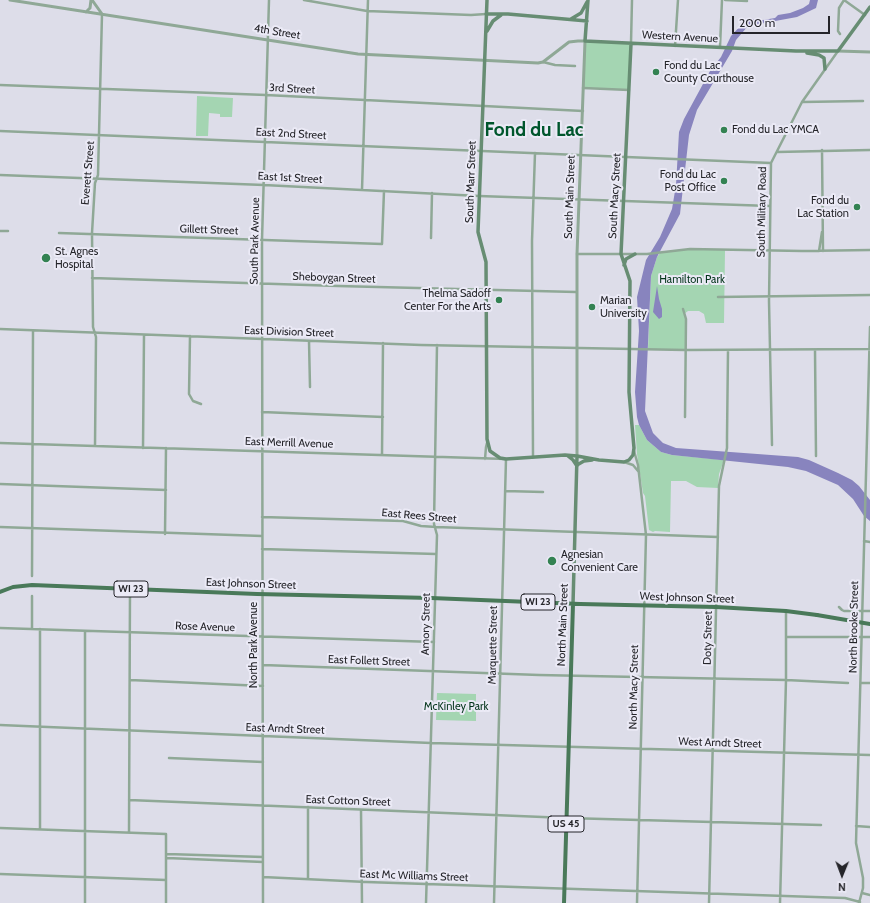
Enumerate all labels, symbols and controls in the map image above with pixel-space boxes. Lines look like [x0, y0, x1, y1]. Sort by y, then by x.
scale bar [734, 8, 832, 34]
text: 200 m [739, 15, 775, 30]
street label: 4th Street [253, 22, 301, 42]
street label: Western Avenue [641, 28, 719, 46]
place label: Fond du Lac County Courthouse [664, 59, 754, 85]
marker: Fond du Lac County Courthouse [651, 67, 661, 77]
street label: 3rd Street [269, 81, 315, 97]
district label: Fond du Lac [485, 119, 583, 141]
place label: Fond du Lac YMCA [732, 123, 819, 137]
marker: Fond du Lac YMCA [719, 125, 729, 135]
street label: East 2nd Street [255, 126, 327, 142]
street label: Everett Street [79, 141, 97, 205]
street label: South Marr Street [463, 141, 479, 223]
street label: South Macy Street [606, 153, 624, 239]
street label: South Main Street [562, 155, 578, 239]
street label: South Military Road [755, 166, 769, 258]
place label: Fond du Lac Post Office [660, 168, 716, 194]
street label: East 1st Street [257, 170, 323, 186]
marker: Fond du Lac Post Office [719, 176, 729, 186]
place label: Fond du Lac Station [797, 194, 849, 220]
street label: South Park Avenue [248, 197, 262, 285]
marker: Fond du Lac Station [852, 202, 862, 212]
street label: Gillett Street [179, 222, 239, 238]
place label: St. Agnes Hospital [55, 245, 98, 271]
marker: St. Agnes Hospital [40, 252, 52, 264]
street label: Sheboygan Street [292, 270, 376, 286]
park label: Hamilton Park [659, 273, 725, 287]
place label: Thelma Sadoff Center For the Arts [404, 287, 491, 313]
place label: Marian University [600, 294, 647, 320]
marker: Thelma Sadoff Center For the Arts [494, 295, 504, 305]
marker: Marian University [587, 302, 597, 312]
street label: East Division Street [244, 324, 334, 340]
street label: East Merrill Avenue [245, 435, 333, 451]
street label: East Rees Street [381, 506, 457, 526]
place label: Agnesian Convenient Care [561, 548, 638, 574]
marker: Agnesian Convenient Care [546, 555, 558, 567]
street label: East Johnson Street [206, 576, 296, 592]
road number: WI 23 [114, 581, 148, 597]
street label: North Brooke Street [847, 581, 861, 673]
street label: North Main Street [555, 583, 571, 667]
street label: West Johnson Street [639, 590, 735, 606]
street label: Amory Street [419, 593, 433, 655]
road number: WI 23 [521, 594, 555, 610]
street label: North Park Avenue [247, 602, 261, 688]
street label: Marquette Street [486, 606, 500, 684]
street label: Doty Street [701, 611, 715, 665]
street label: Rose Avenue [175, 619, 235, 635]
street label: North Macy Street [627, 645, 641, 729]
street label: East Follett Street [328, 653, 410, 669]
park label: McKinley Park [424, 700, 488, 714]
street label: East Arndt Street [245, 721, 325, 737]
street label: West Arndt Street [678, 735, 762, 751]
street label: East Cotton Street [305, 793, 391, 809]
road number: US 45 [548, 816, 584, 832]
north arrow [822, 855, 862, 895]
street label: East Mc Williams Street [359, 868, 469, 884]
text: N [838, 880, 846, 894]

